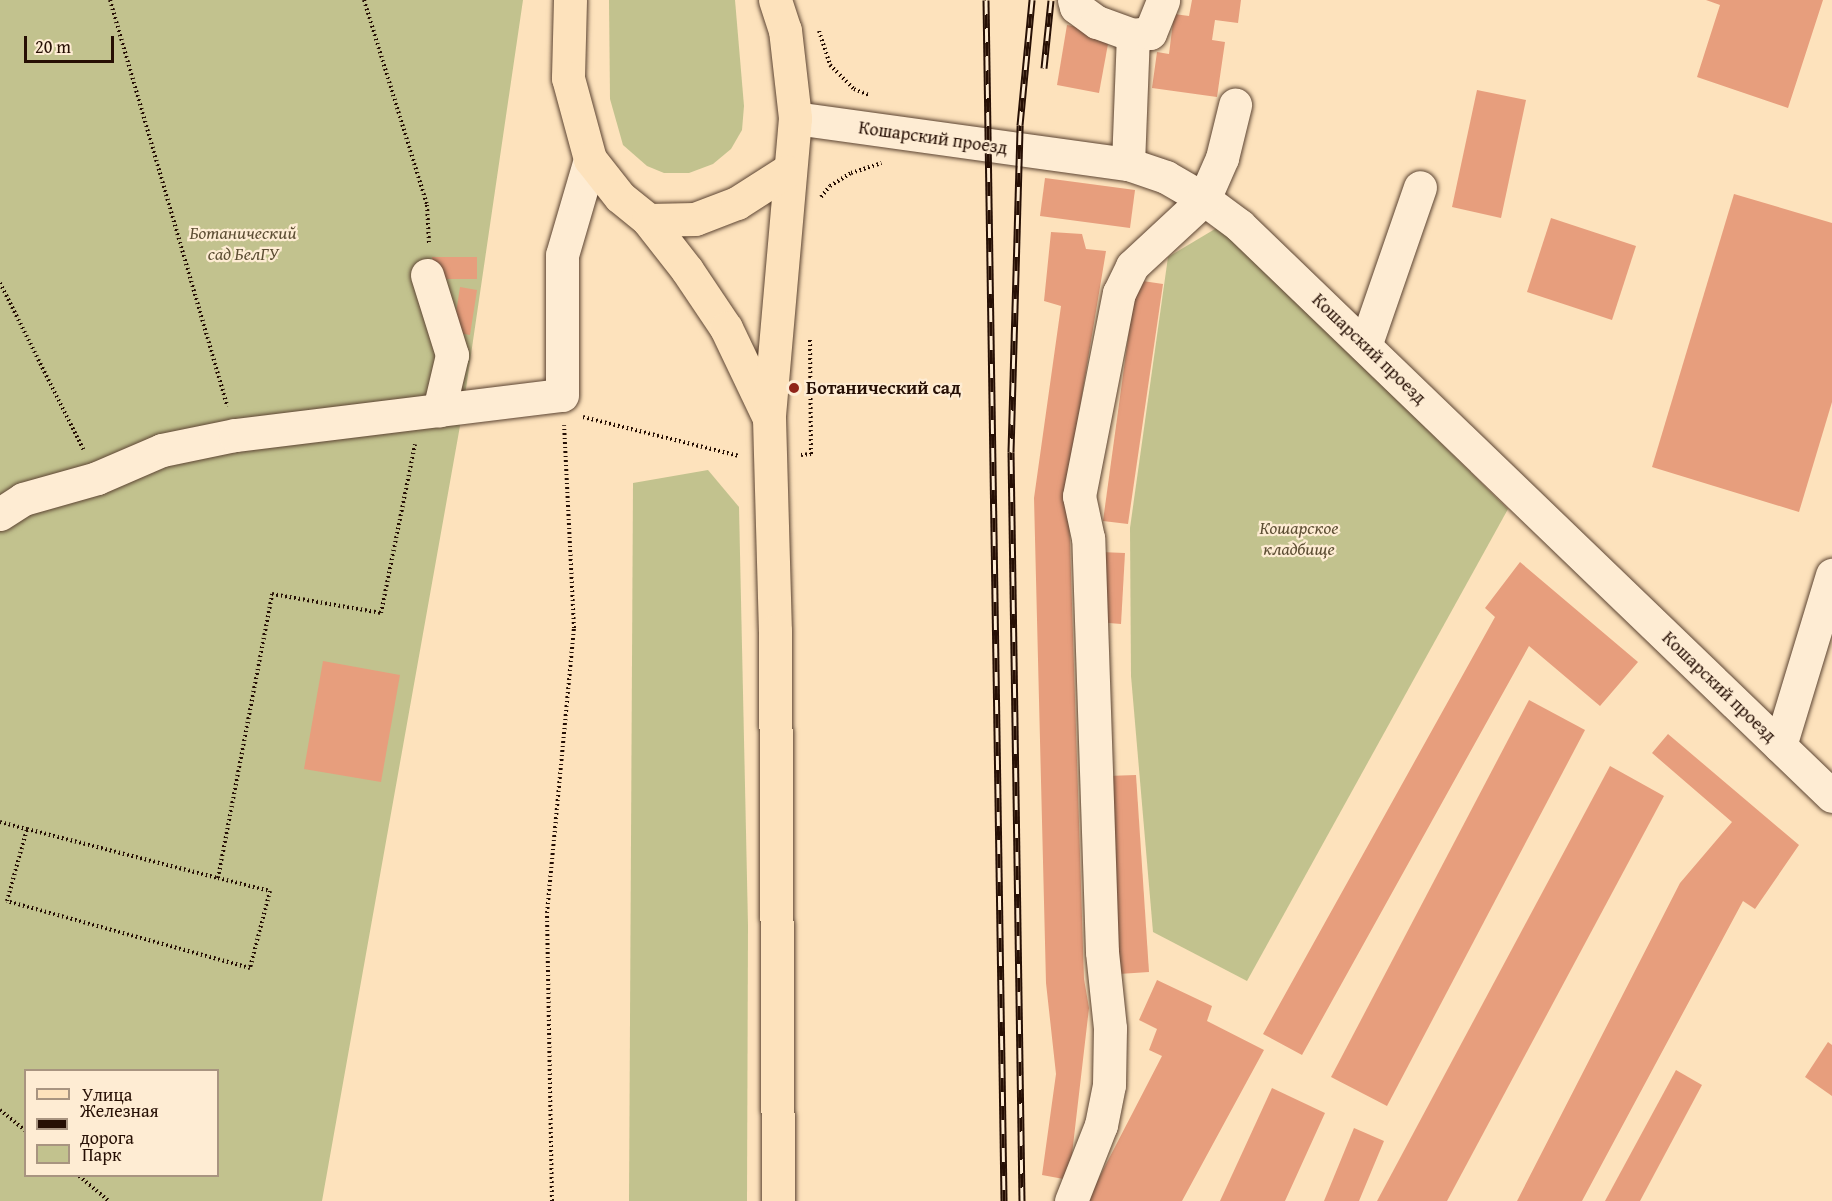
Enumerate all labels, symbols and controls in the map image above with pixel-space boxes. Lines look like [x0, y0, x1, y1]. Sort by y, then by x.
scale bar [27, 24, 117, 62]
text: 20 m [35, 33, 71, 60]
street label: Кошарский проезд [857, 117, 1009, 159]
park label: Ботанический сад БелГУ [189, 223, 297, 266]
street label: Кошарский проезд [1308, 289, 1430, 409]
place label: Ботанический сад [806, 377, 961, 399]
marker: Ботанический сад [787, 381, 801, 395]
park label: Кошарское кладбище [1260, 518, 1338, 560]
street label: Кошарский проезд [1658, 627, 1780, 747]
legend [24, 1069, 219, 1177]
text: Улица [82, 1081, 132, 1108]
text: Железная дорога [80, 1097, 159, 1151]
text: Парк [82, 1141, 121, 1168]

